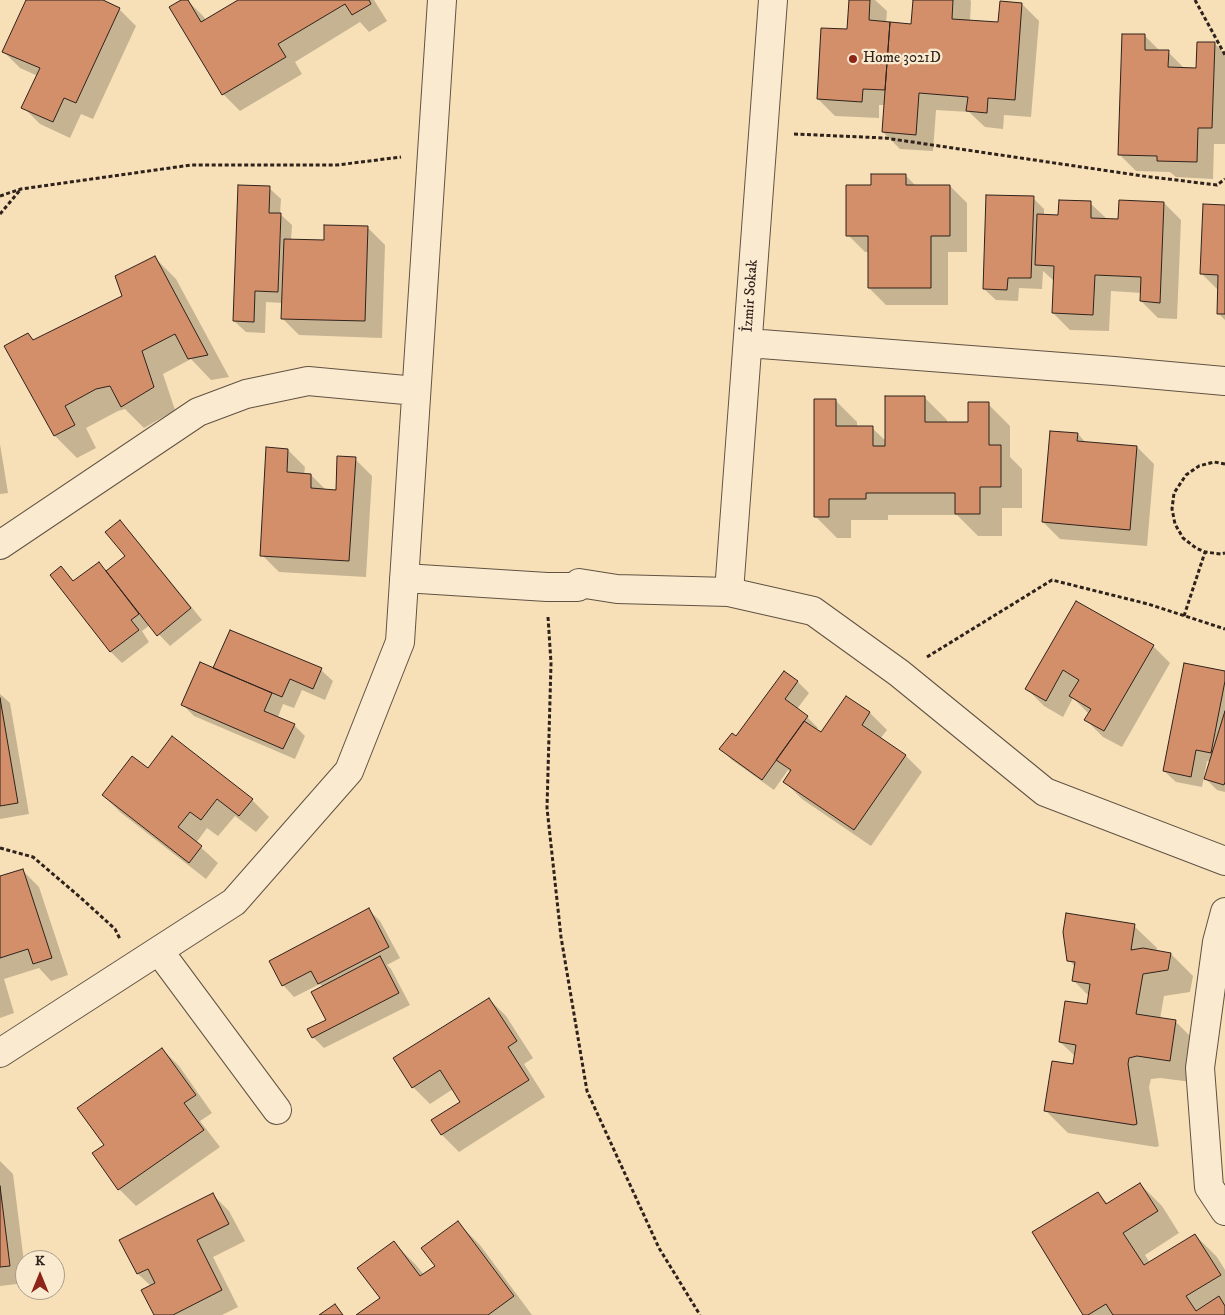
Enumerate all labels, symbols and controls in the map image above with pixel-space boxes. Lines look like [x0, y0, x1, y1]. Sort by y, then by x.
place label: Home 3021D [863, 50, 941, 68]
marker: Home 3021D [847, 53, 859, 65]
street label: İzmir Sokak [739, 259, 763, 333]
north arrow [15, 1250, 65, 1300]
text: K [35, 1252, 45, 1270]

